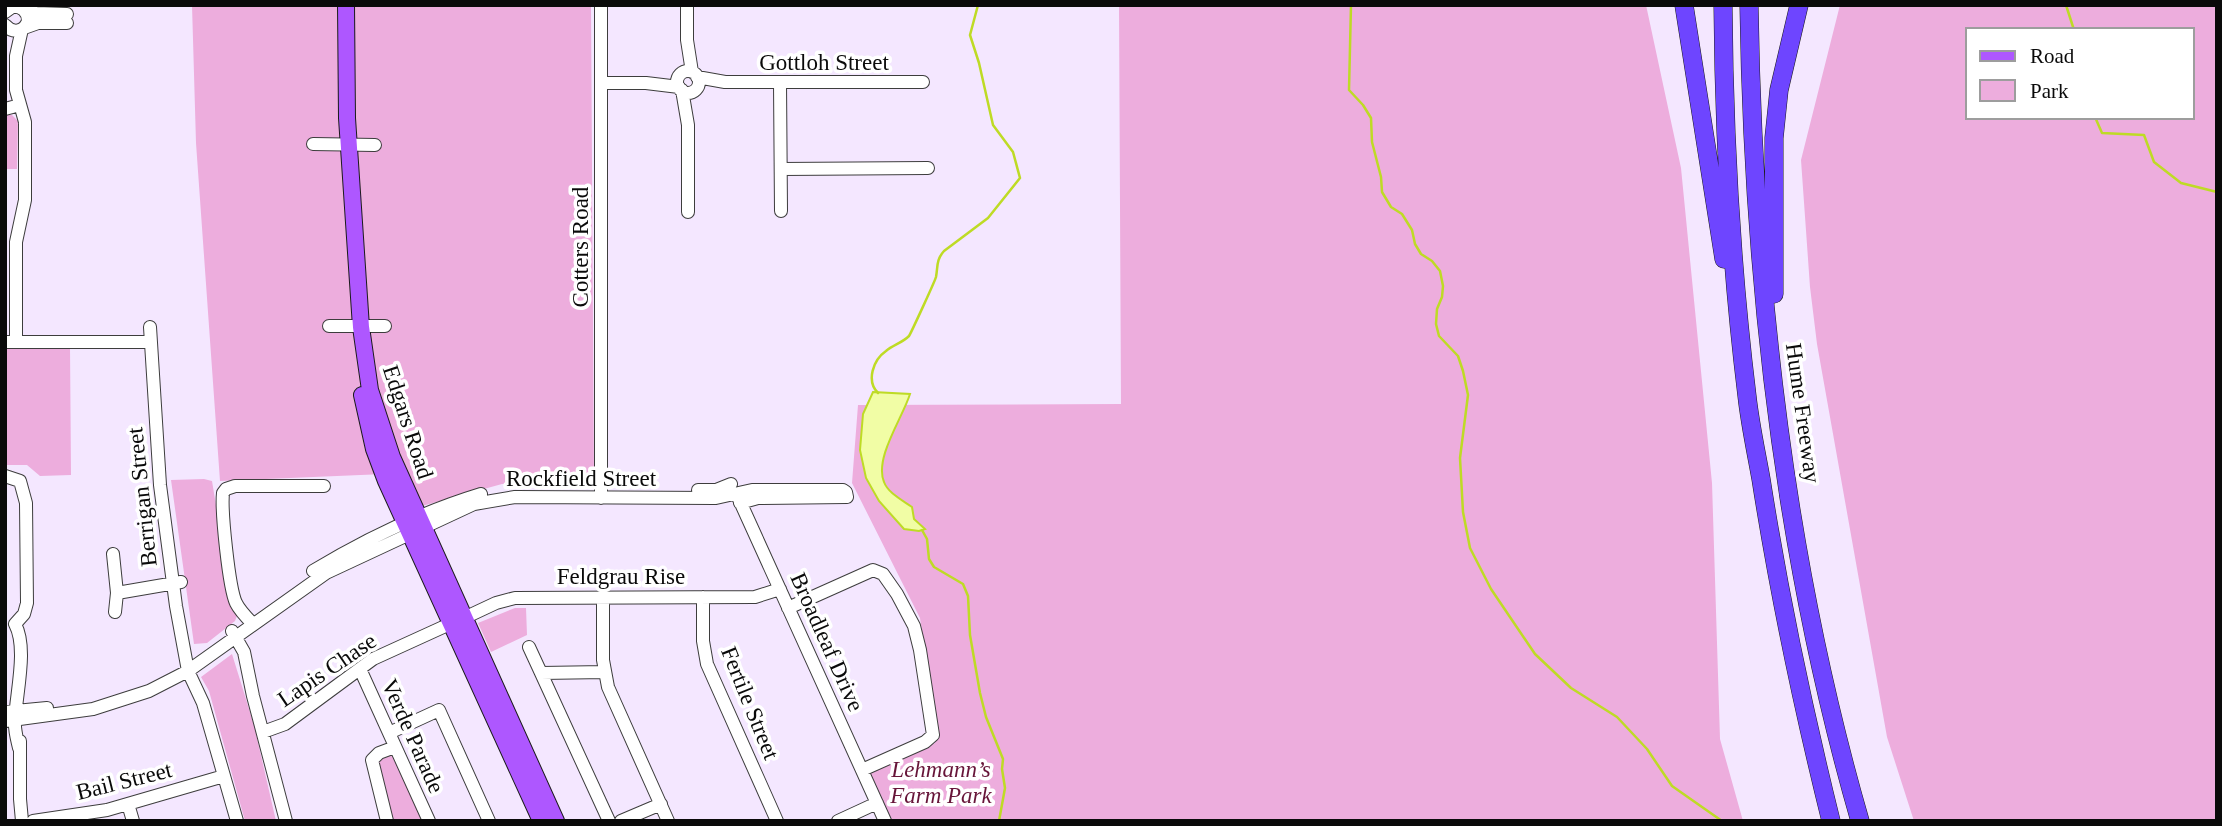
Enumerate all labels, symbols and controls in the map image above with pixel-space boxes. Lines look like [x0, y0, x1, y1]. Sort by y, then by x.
legend [1966, 28, 2194, 119]
text: Road [2030, 44, 2075, 68]
street label: Gottloh Street [759, 50, 889, 75]
text: Park [2030, 79, 2069, 103]
street label: Cotters Road [568, 186, 593, 307]
street label: Hume Freeway [1781, 341, 1825, 485]
street label: Edgars Road [378, 362, 438, 483]
street label: Berrigan Street [122, 426, 162, 568]
street label: Rockfield Street [506, 466, 657, 491]
street label: Feldgrau Rise [557, 564, 685, 589]
street label: Broadleaf Drive [785, 569, 869, 715]
street label: Lapis Chase [273, 628, 381, 712]
street label: Fertile Street [716, 643, 784, 764]
street label: Verde Parade [377, 675, 449, 797]
street label: Bail Street [74, 757, 175, 805]
park label: Lehmann’s Farm Park [889, 757, 993, 808]

